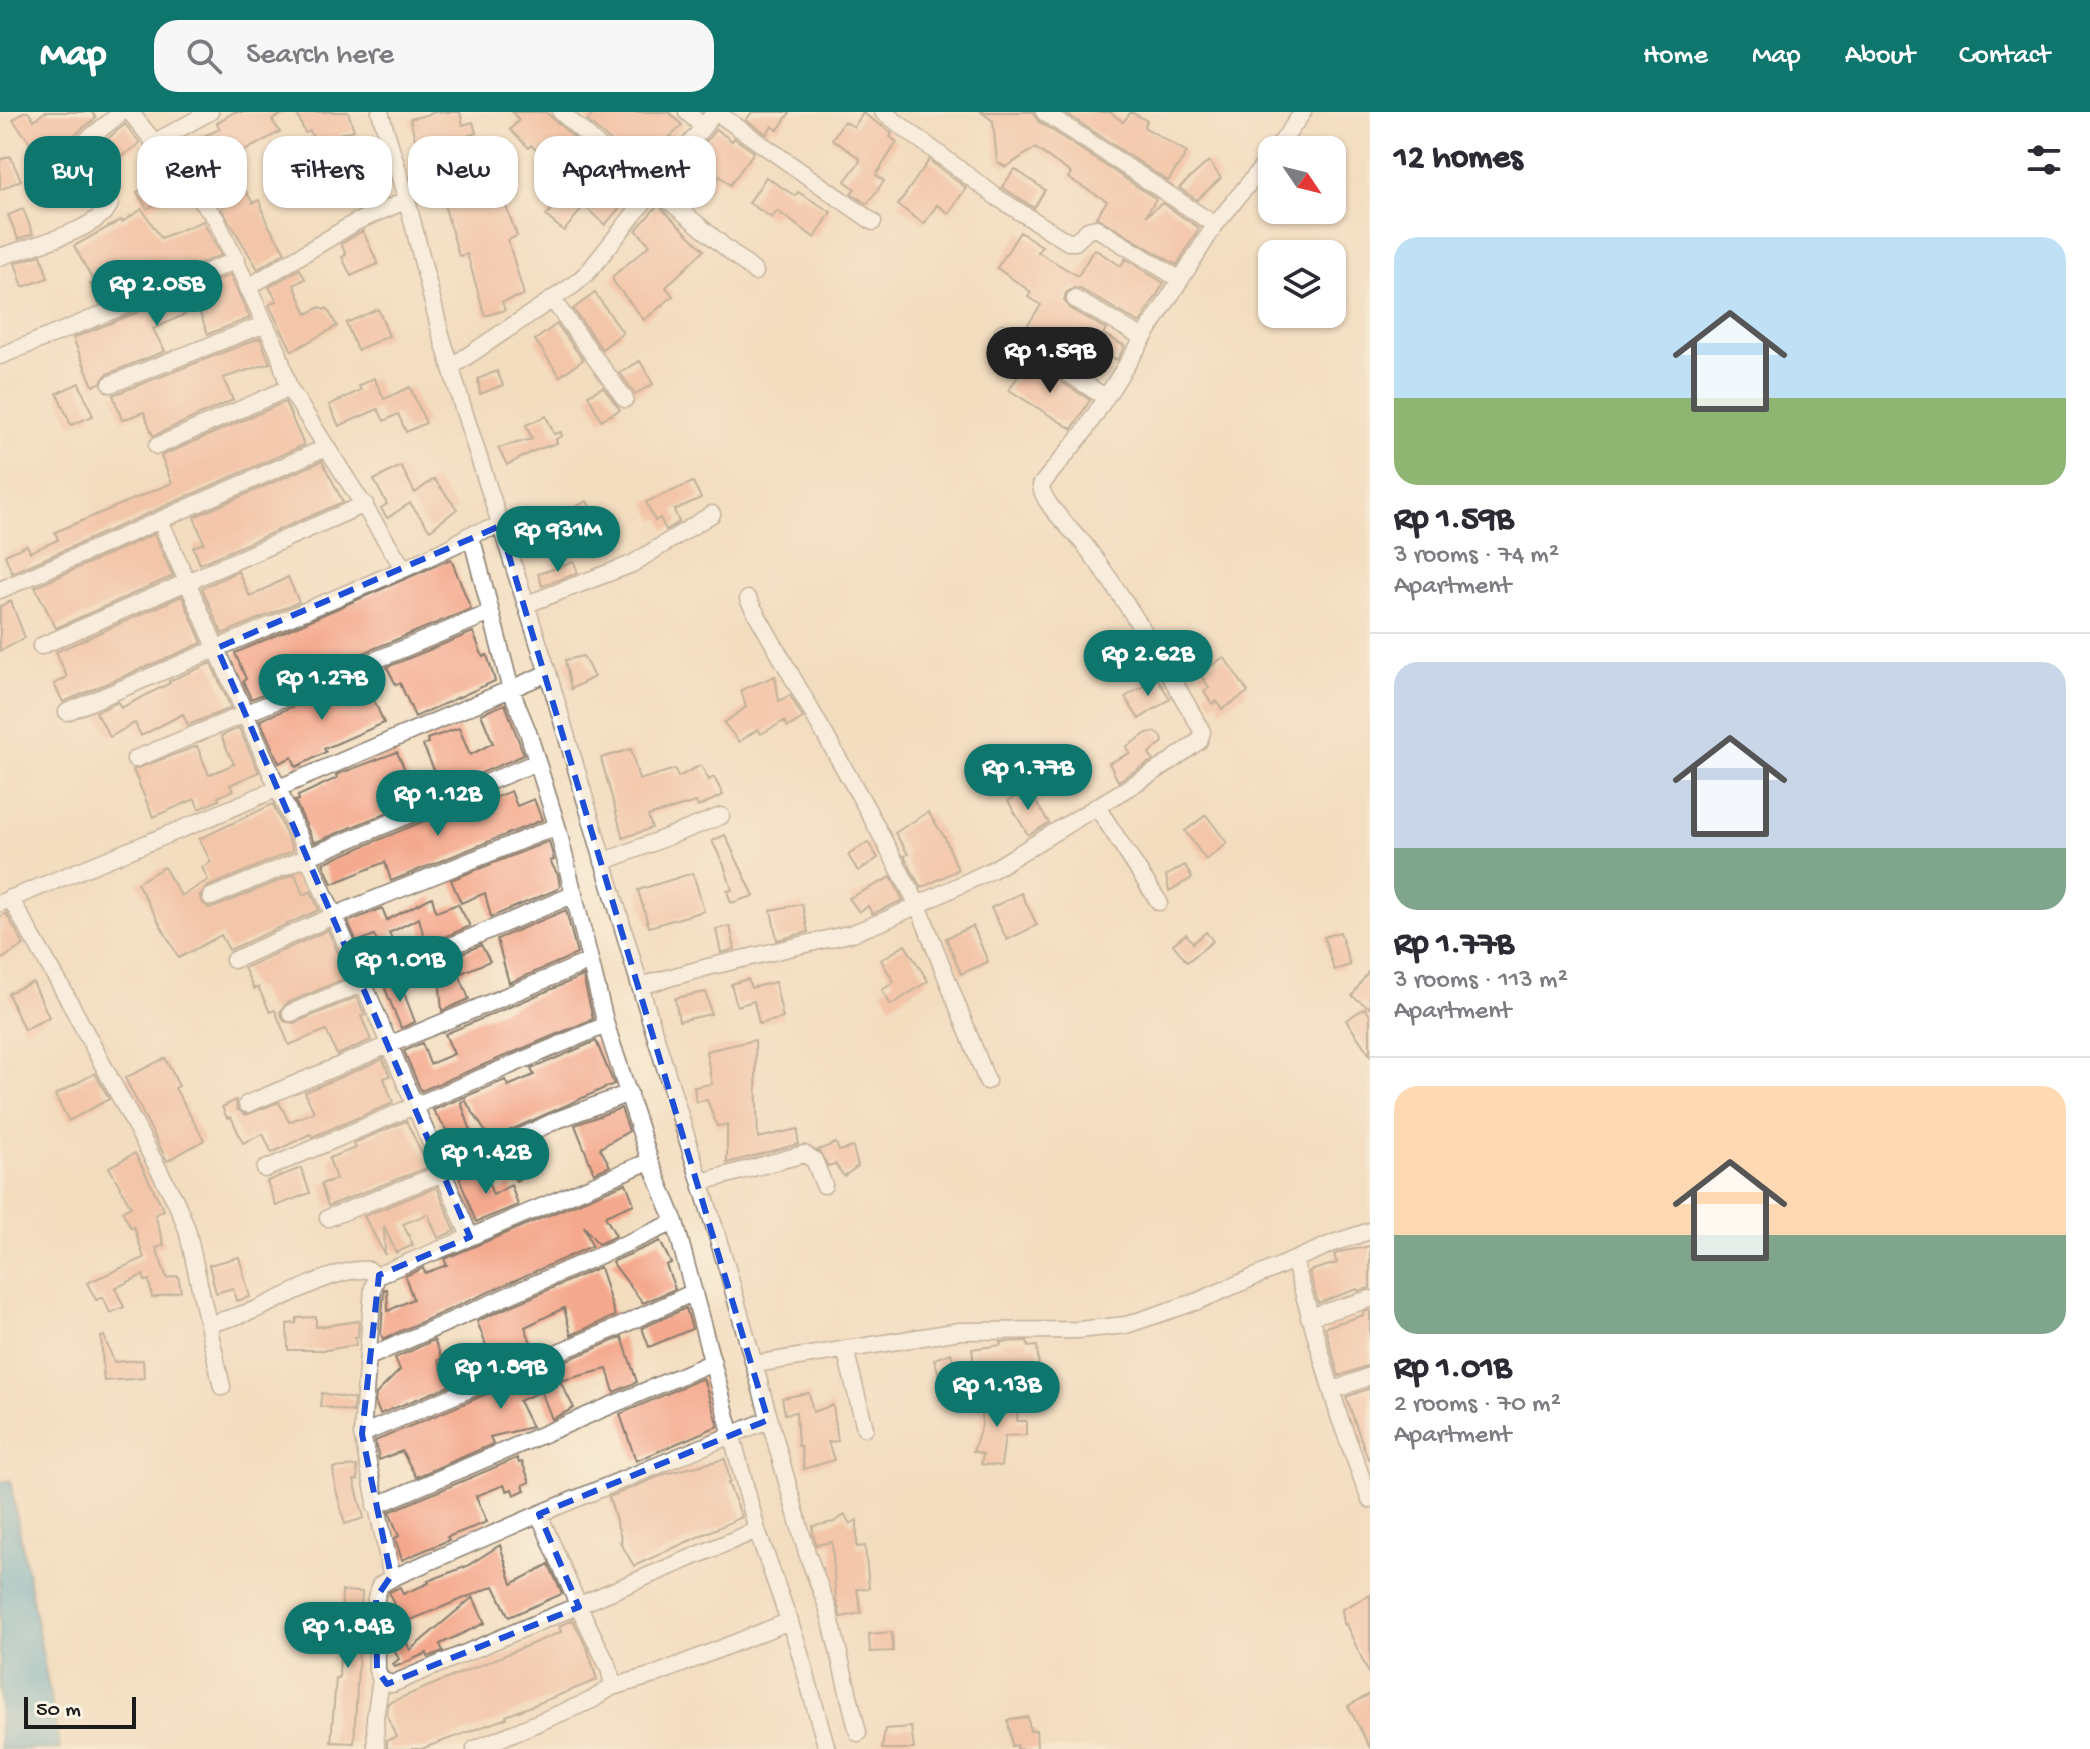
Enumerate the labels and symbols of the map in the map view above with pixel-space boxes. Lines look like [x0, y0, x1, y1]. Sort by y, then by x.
north arrow [1258, 136, 1346, 224]
pin: Rp 2.05B [74, 260, 240, 328]
pin: Rp 1.59B [967, 327, 1133, 395]
pin: Rp 931M [484, 506, 632, 574]
pin: Rp 2.62B [1065, 630, 1231, 698]
pin: Rp 1.27B [239, 654, 405, 722]
pin: Rp 1.77B [945, 744, 1111, 812]
pin: Rp 1.12B [355, 770, 521, 838]
pin: Rp 1.01B [317, 936, 483, 1004]
pin: Rp 1.42B [403, 1128, 569, 1196]
pin: Rp 1.89B [418, 1343, 584, 1411]
pin: Rp 1.13B [914, 1361, 1080, 1429]
pin: Rp 1.84B [265, 1602, 431, 1670]
scale bar [24, 1693, 136, 1729]

